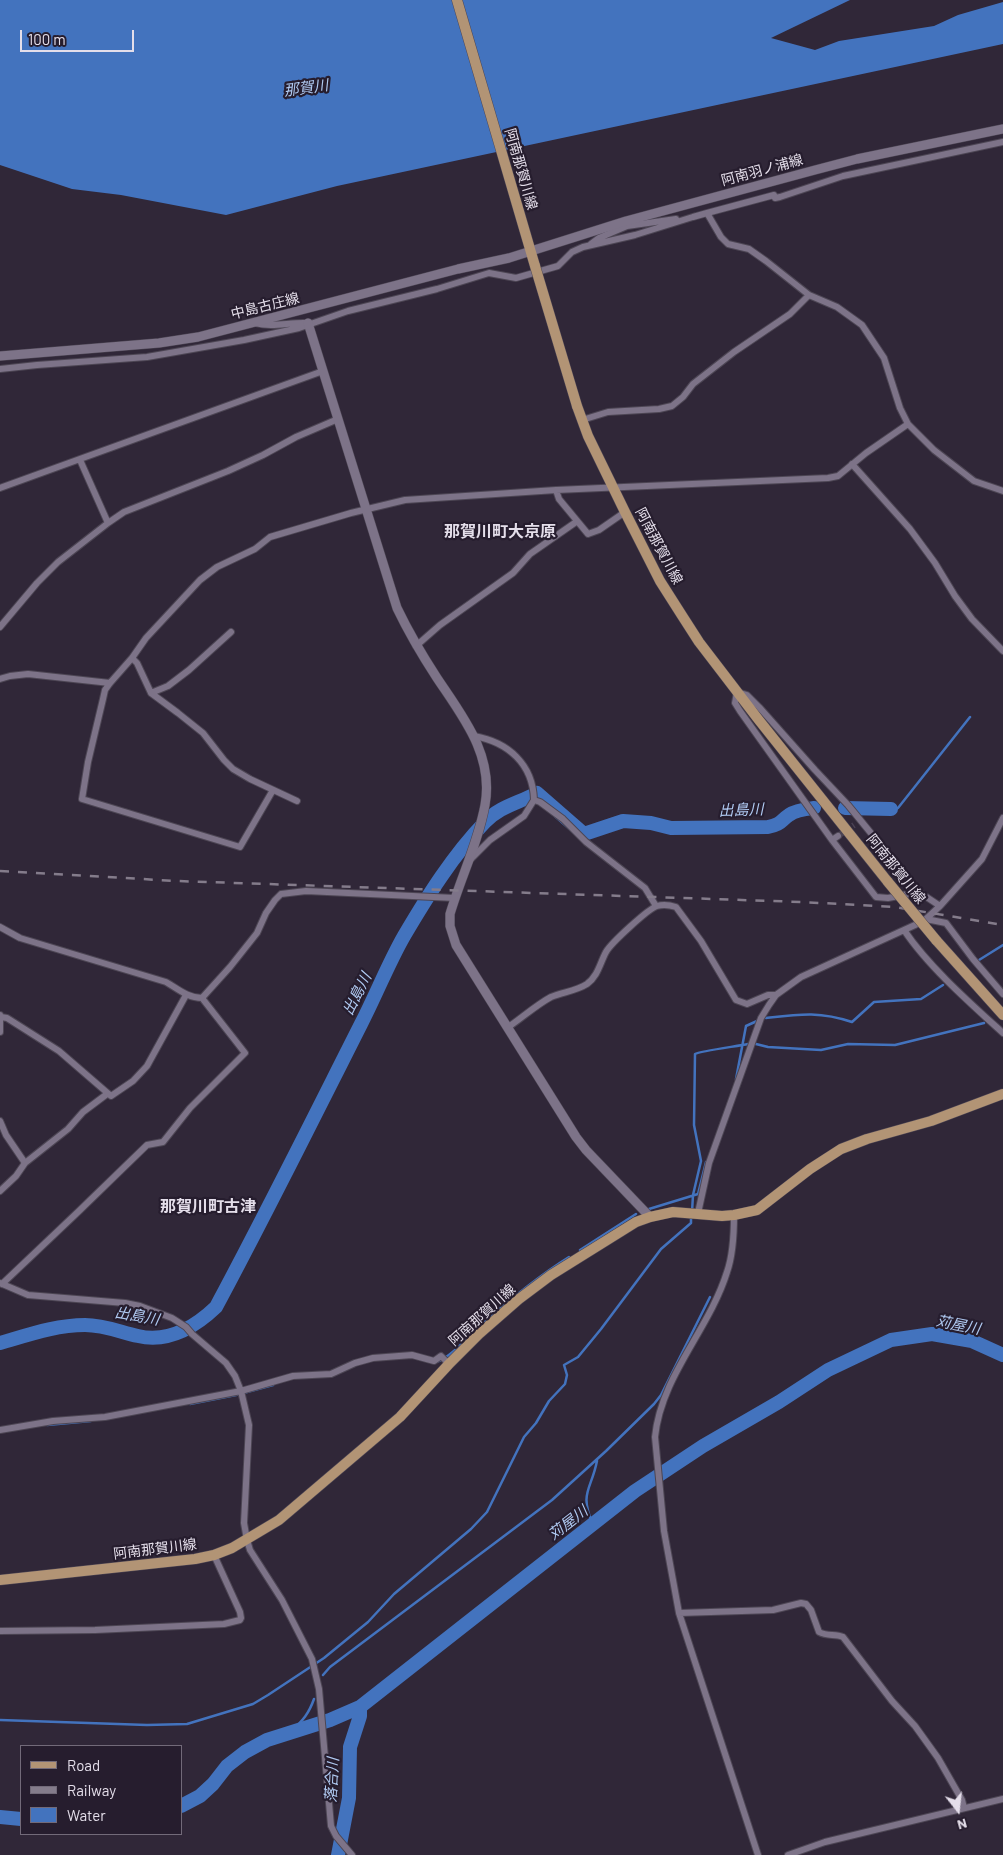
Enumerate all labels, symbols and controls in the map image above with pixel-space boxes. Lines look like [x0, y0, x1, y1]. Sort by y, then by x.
scale bar [22, 20, 136, 52]
text: 100 m [28, 30, 66, 48]
water label: 那賀川 [282, 76, 330, 100]
street label: 阿南那賀川線 [501, 126, 541, 212]
street label: 阿南羽ノ浦線 [719, 151, 805, 189]
street label: 中島古庄線 [229, 289, 301, 323]
street label: 阿南那賀川線 [632, 505, 686, 587]
district label: 那賀川町大京原 [444, 522, 556, 542]
water label: 出島川 [718, 800, 764, 820]
street label: 阿南那賀川線 [863, 831, 929, 907]
water label: 出島川 [339, 970, 375, 1018]
district label: 那賀川町古津 [160, 1197, 256, 1217]
street label: 阿南那賀川線 [445, 1281, 519, 1349]
water label: 出島川 [113, 1303, 161, 1329]
water label: 苅屋川 [934, 1312, 982, 1338]
water label: 苅屋川 [545, 1502, 591, 1544]
street label: 阿南那賀川線 [112, 1536, 198, 1562]
legend [20, 1745, 182, 1835]
text: Road [67, 1756, 100, 1774]
water label: 落合川 [322, 1757, 342, 1803]
text: Railway [67, 1781, 116, 1799]
north arrow [933, 1785, 983, 1835]
text: Water [67, 1806, 106, 1824]
text: N [955, 1815, 969, 1834]

